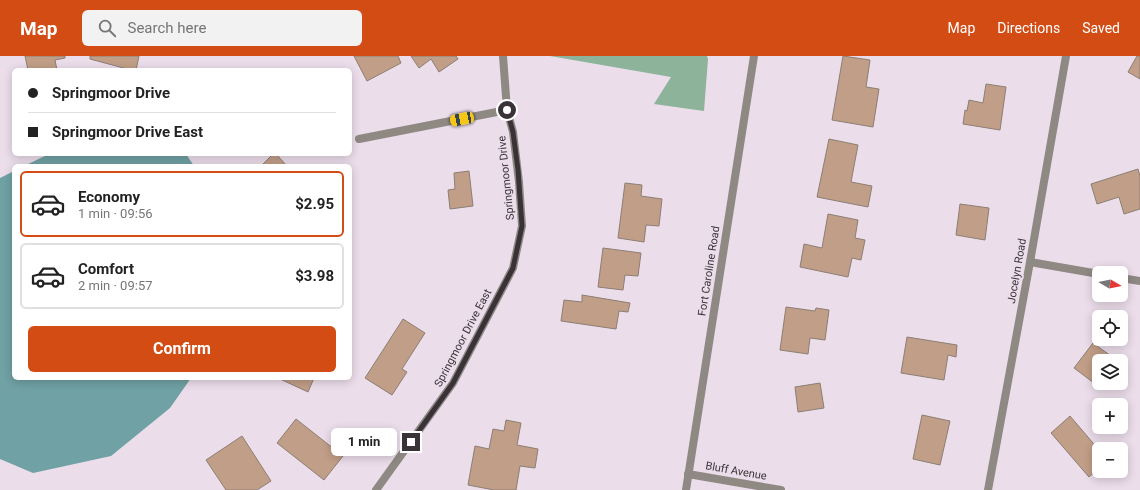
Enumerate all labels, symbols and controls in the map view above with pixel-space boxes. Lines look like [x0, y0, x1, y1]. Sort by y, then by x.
search box [82, 10, 362, 46]
text: Map [20, 17, 58, 40]
icon: search [96, 17, 118, 39]
text: Search here [128, 19, 206, 37]
text: Map [948, 20, 975, 36]
text: Directions [997, 20, 1060, 36]
text: Saved [1082, 20, 1120, 36]
text: Springmoor Drive [52, 84, 170, 102]
route start [498, 101, 516, 119]
car [449, 111, 475, 127]
text: Springmoor Drive East [52, 123, 203, 141]
street label: Springmoor Drive [495, 135, 517, 221]
icon: car [30, 186, 66, 222]
text: Economy [78, 188, 140, 206]
text: $2.95 [295, 195, 334, 213]
text: 1 min · 09:56 [78, 206, 153, 221]
street label: Fort Caroline Road [695, 225, 723, 317]
street label: Jocelyn Road [1005, 237, 1029, 305]
icon: car [30, 258, 66, 294]
text: Comfort [78, 260, 134, 278]
north arrow [1092, 266, 1128, 302]
map controls [1092, 266, 1128, 478]
text: $3.98 [295, 267, 334, 285]
text: 2 min · 09:57 [78, 278, 153, 293]
street label: Springmoor Drive East [432, 286, 495, 389]
button: locate [1092, 310, 1128, 346]
button: Confirm [28, 326, 336, 372]
button: layers [1092, 354, 1128, 390]
button: + [1092, 398, 1128, 434]
callout: 1 min [331, 428, 397, 456]
route end [402, 433, 420, 451]
text: 1 min [348, 434, 380, 449]
button: − [1092, 442, 1128, 478]
street label: Bluff Avenue [704, 459, 768, 483]

